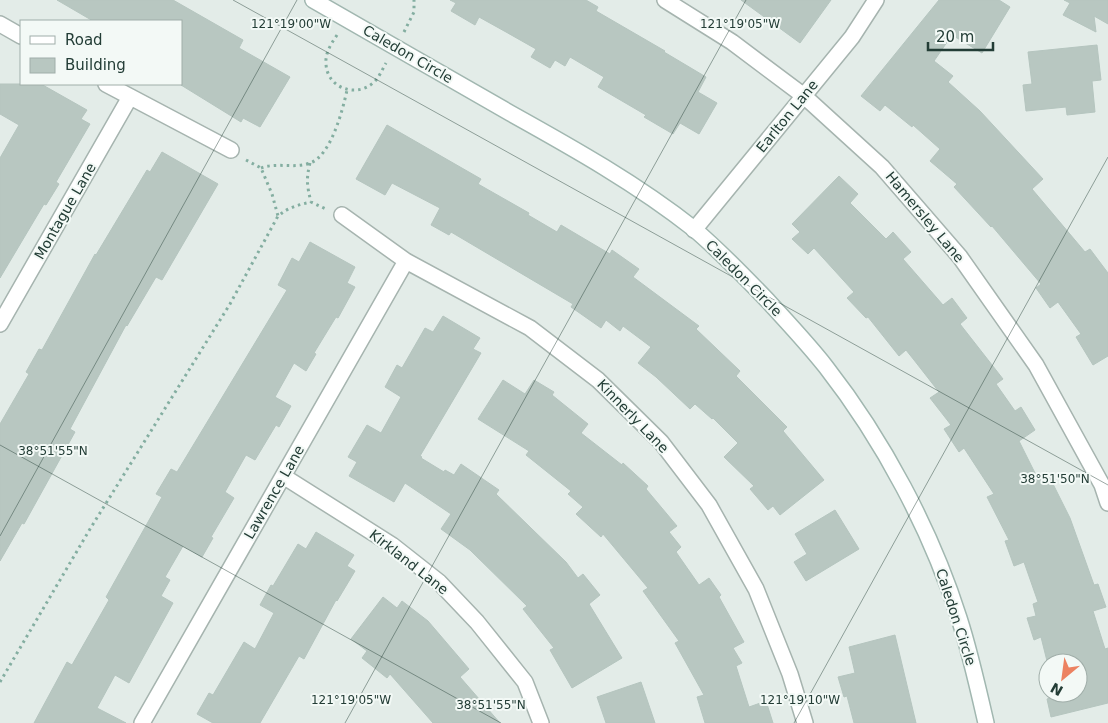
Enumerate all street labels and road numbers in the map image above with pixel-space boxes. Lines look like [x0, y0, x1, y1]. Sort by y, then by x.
street label: Caledon Circle [360, 22, 456, 86]
street label: Earlton Lane [753, 77, 821, 155]
street label: Montague Lane [31, 160, 99, 262]
street label: Hamersley Lane [882, 168, 968, 266]
street label: Caledon Circle [703, 237, 785, 319]
street label: Kinnerly Lane [594, 376, 672, 456]
street label: Lawrence Lane [241, 442, 307, 542]
street label: Kirkland Lane [366, 526, 452, 598]
street label: Caledon Circle [933, 567, 979, 667]

